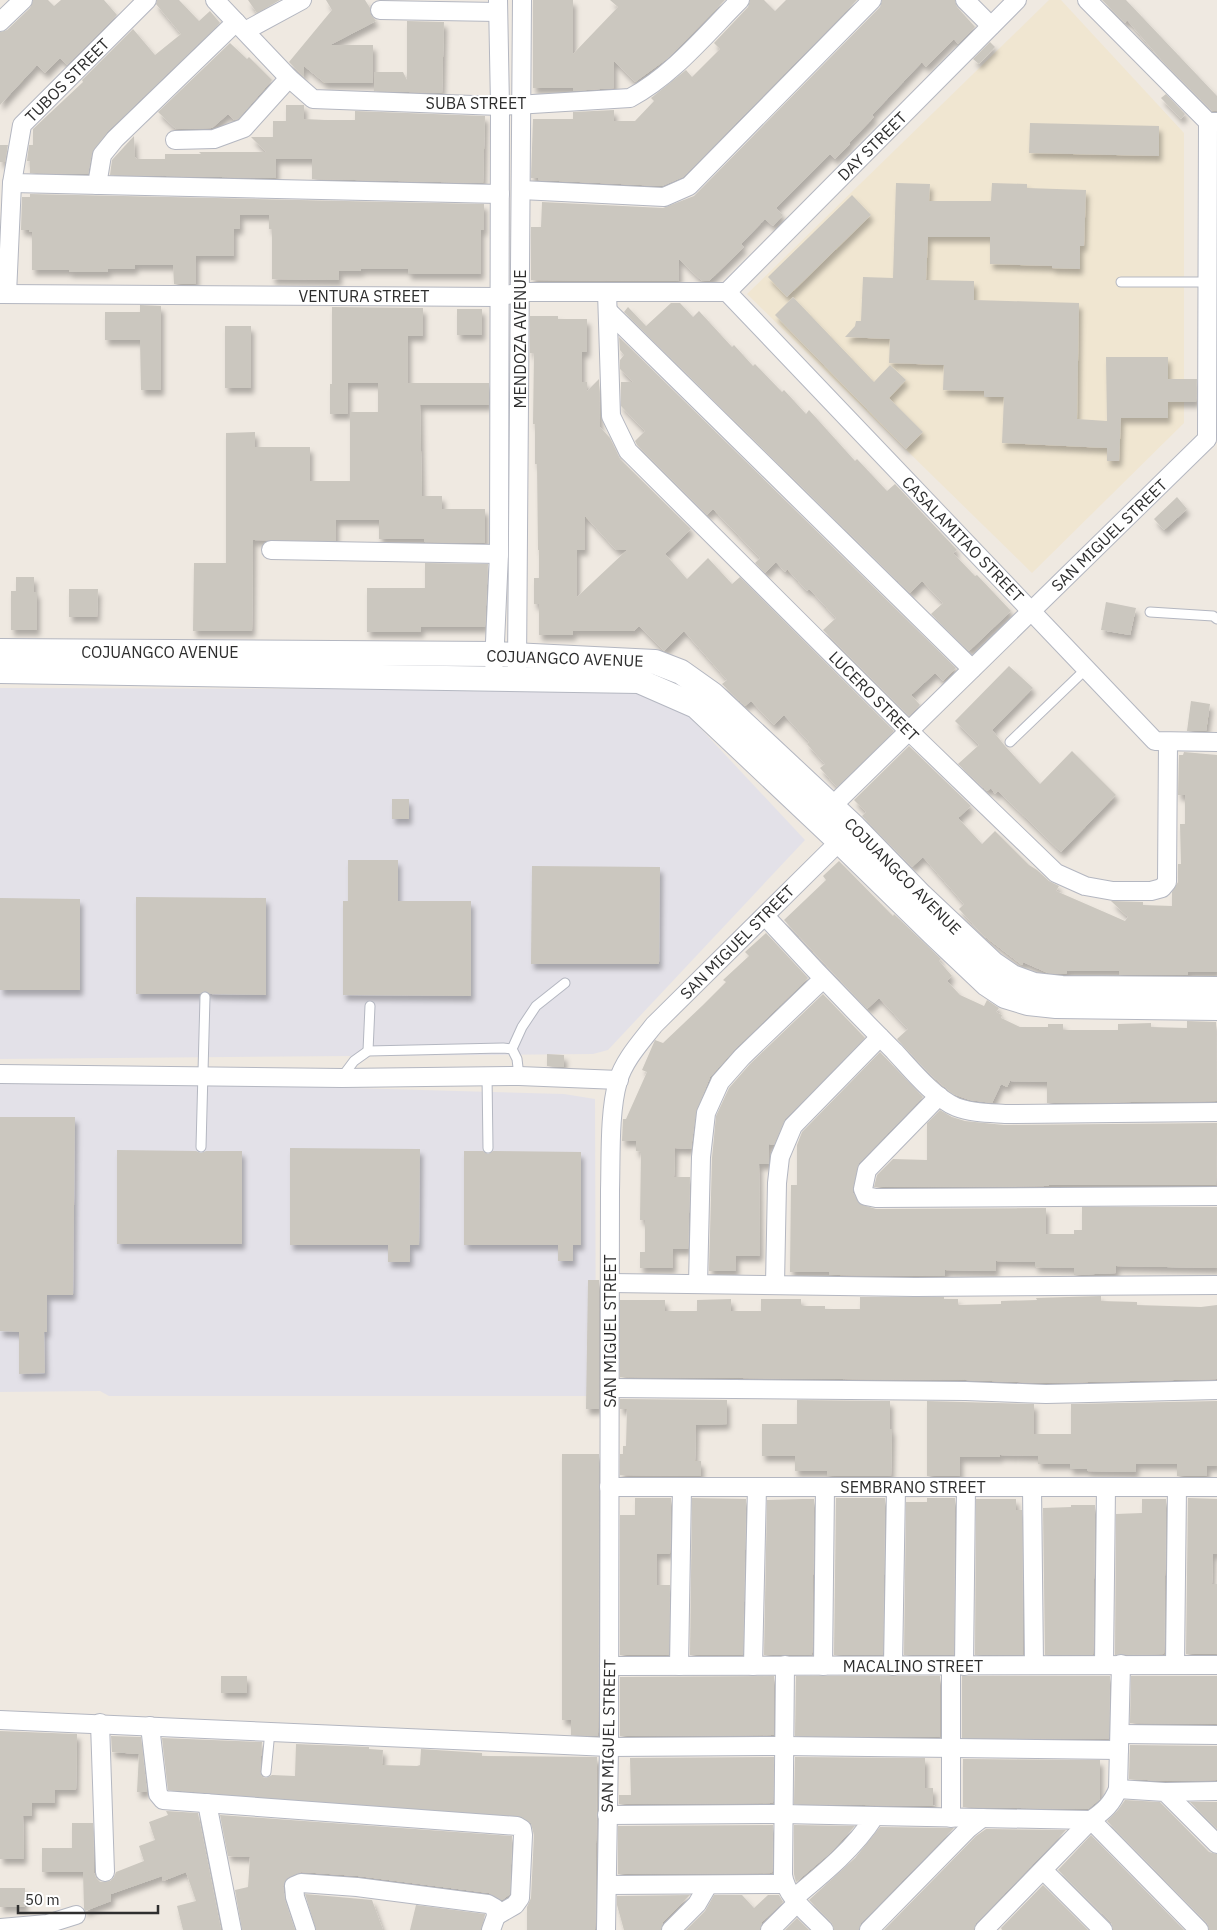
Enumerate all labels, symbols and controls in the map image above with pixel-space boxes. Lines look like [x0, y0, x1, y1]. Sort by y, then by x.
street label: TUBOS STREET [21, 34, 113, 126]
street label: SUBA STREET [426, 93, 526, 113]
street label: DAY STREET [833, 107, 911, 185]
street label: MENDOZA AVENUE [510, 270, 530, 408]
street label: VENTURA STREET [299, 286, 429, 306]
street label: CASALAMITAO STREET [898, 472, 1028, 606]
street label: SAN MIGUEL STREET [1047, 475, 1171, 595]
street label: COJUANGCO AVENUE [81, 642, 239, 662]
street label: COJUANGCO AVENUE [486, 645, 644, 671]
street label: LUCERO STREET [825, 647, 923, 745]
street label: COJUANGCO AVENUE [840, 813, 966, 939]
street label: SAN MIGUEL STREET [676, 881, 798, 1003]
street label: SAN MIGUEL STREET [600, 1254, 620, 1408]
street label: SEMBRANO STREET [840, 1477, 986, 1497]
street label: MACALINO STREET [843, 1656, 983, 1676]
street label: SAN MIGUEL STREET [597, 1659, 619, 1813]
scale bar [18, 1882, 158, 1914]
text: 50 m [25, 1890, 60, 1909]

